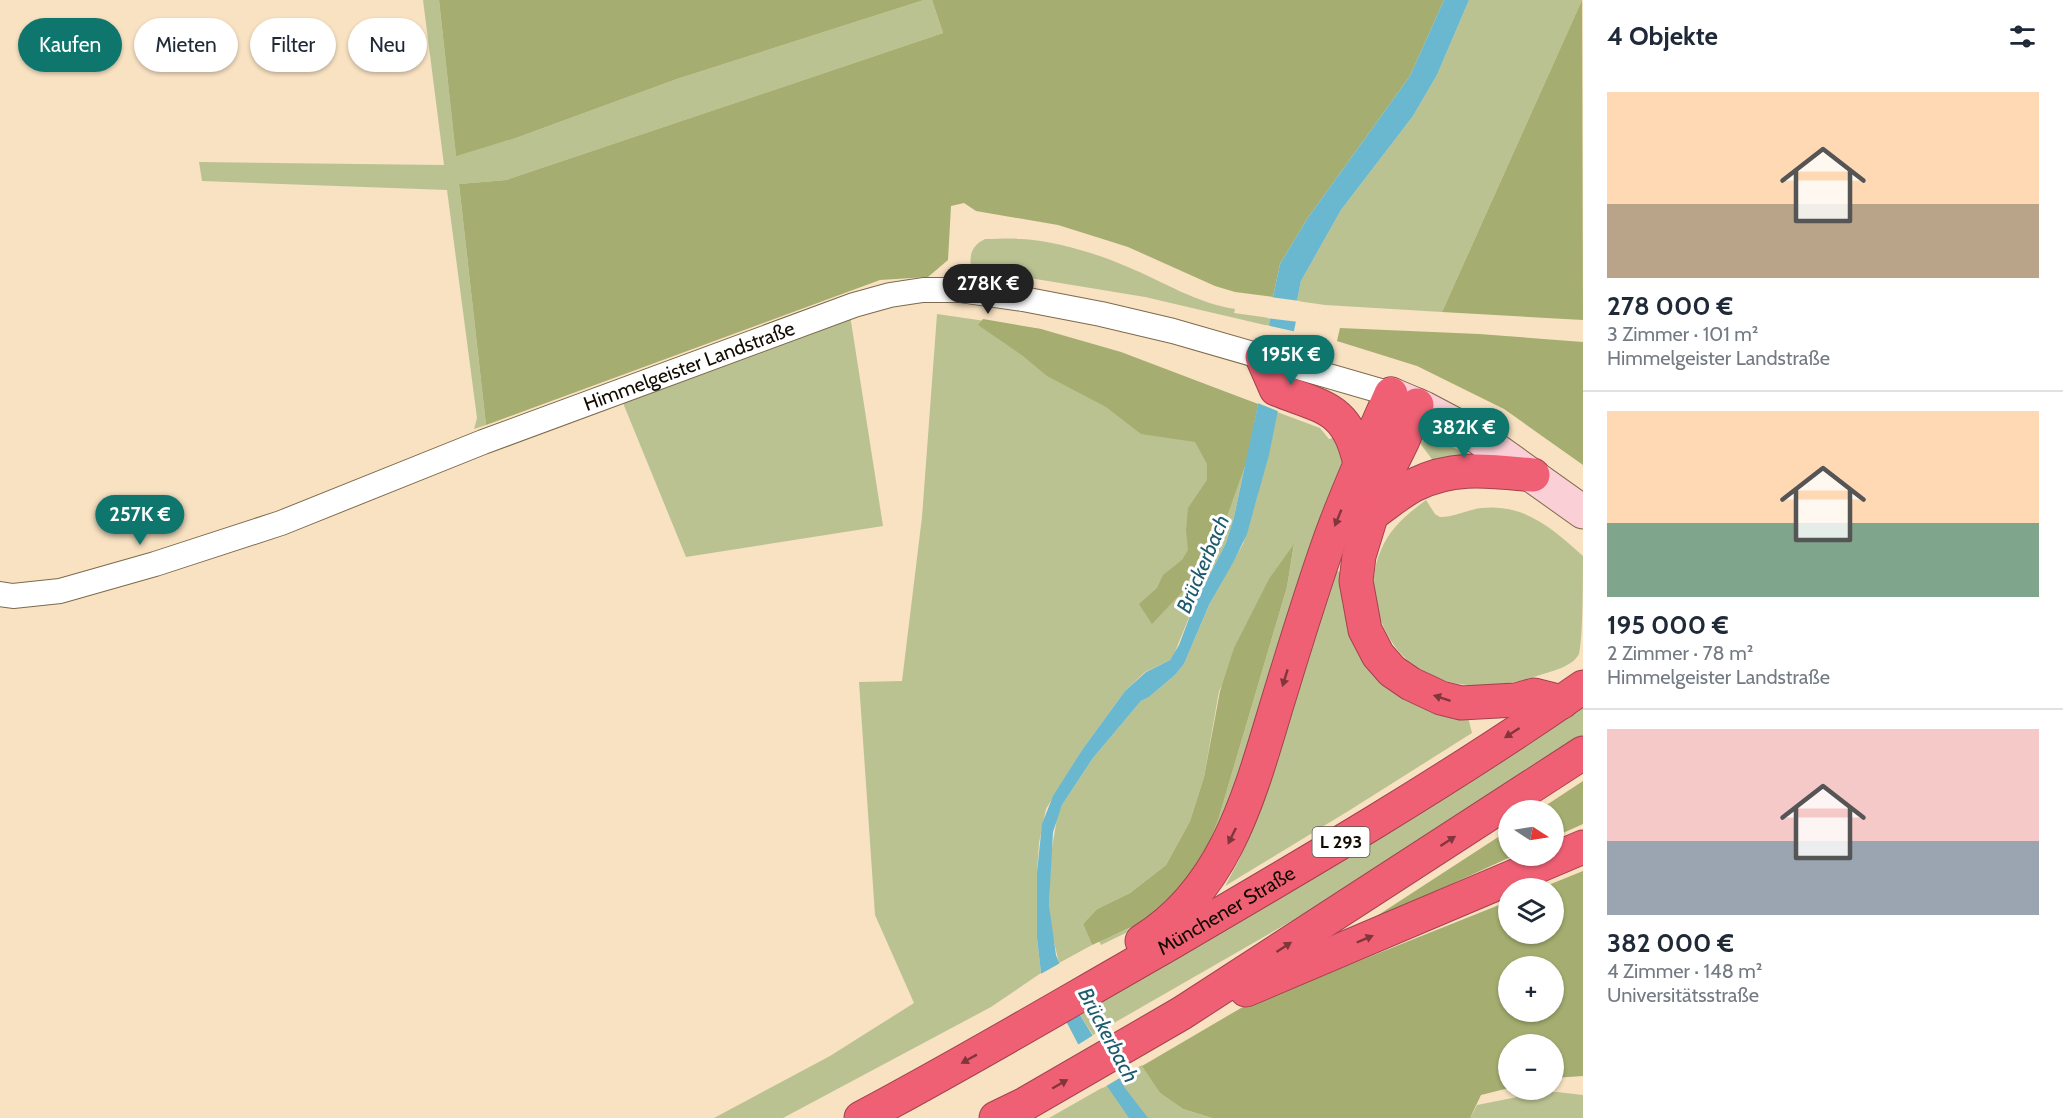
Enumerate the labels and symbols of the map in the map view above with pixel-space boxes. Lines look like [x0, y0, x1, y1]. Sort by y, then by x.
pin: 278K € [939, 264, 1037, 315]
street label: Himmelgeister Landstraße [580, 316, 798, 416]
pin: 195K € [1242, 335, 1340, 386]
pin: 382K € [1415, 408, 1513, 459]
pin: 257K € [91, 495, 189, 546]
one-way arrow [1333, 510, 1343, 528]
water label: Brückerbach [1171, 511, 1234, 616]
one-way arrow [1280, 669, 1289, 687]
one-way arrow [1433, 693, 1451, 702]
one-way arrow [1504, 728, 1521, 739]
north arrow [1498, 800, 1564, 866]
one-way arrow [1227, 827, 1237, 845]
road number: L 293 [1312, 827, 1370, 857]
one-way arrow [1440, 836, 1456, 847]
street label: Münchener Straße [1153, 861, 1299, 960]
one-way arrow [1357, 935, 1374, 944]
one-way arrow [1276, 941, 1292, 953]
water label: Brückerbach [1073, 983, 1144, 1086]
one-way arrow [961, 1054, 978, 1064]
one-way arrow [1052, 1078, 1068, 1089]

